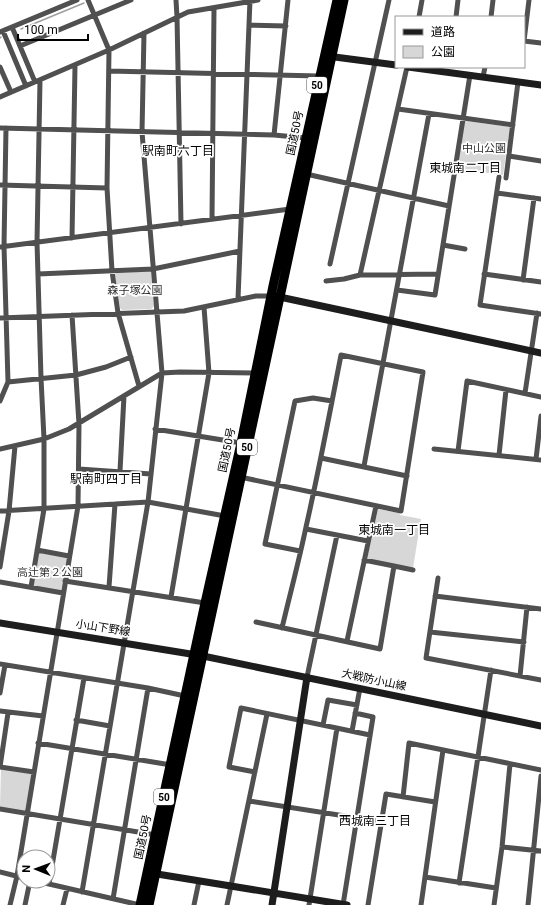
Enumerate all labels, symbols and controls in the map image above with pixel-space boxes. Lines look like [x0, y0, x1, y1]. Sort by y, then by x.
scale bar [18, 16, 88, 42]
legend [395, 16, 525, 68]
text: 100 m [24, 23, 58, 37]
text: 道路 [431, 25, 455, 39]
text: 公園 [431, 45, 455, 59]
road number: 50 [307, 77, 327, 93]
street label: 国道50号 [284, 109, 306, 157]
park label: 中山公園 [462, 142, 506, 155]
district label: 駅南町六丁目 [142, 144, 214, 158]
district label: 東城南二丁目 [429, 161, 501, 175]
park label: 森子塚公園 [108, 284, 163, 297]
street label: 国道50号 [216, 426, 238, 474]
road number: 50 [237, 439, 257, 455]
district label: 駅南町四丁目 [70, 472, 142, 486]
district label: 東城南一丁目 [358, 523, 430, 537]
park label: 高辻第２公園 [17, 566, 83, 579]
street label: 小山下野線 [75, 617, 131, 639]
street label: 大戦防小山線 [340, 667, 408, 693]
road number: 50 [154, 789, 174, 805]
street label: 国道50号 [132, 813, 154, 861]
district label: 西城南三丁目 [339, 814, 411, 828]
north arrow [16, 849, 56, 889]
text: N [20, 865, 33, 873]

